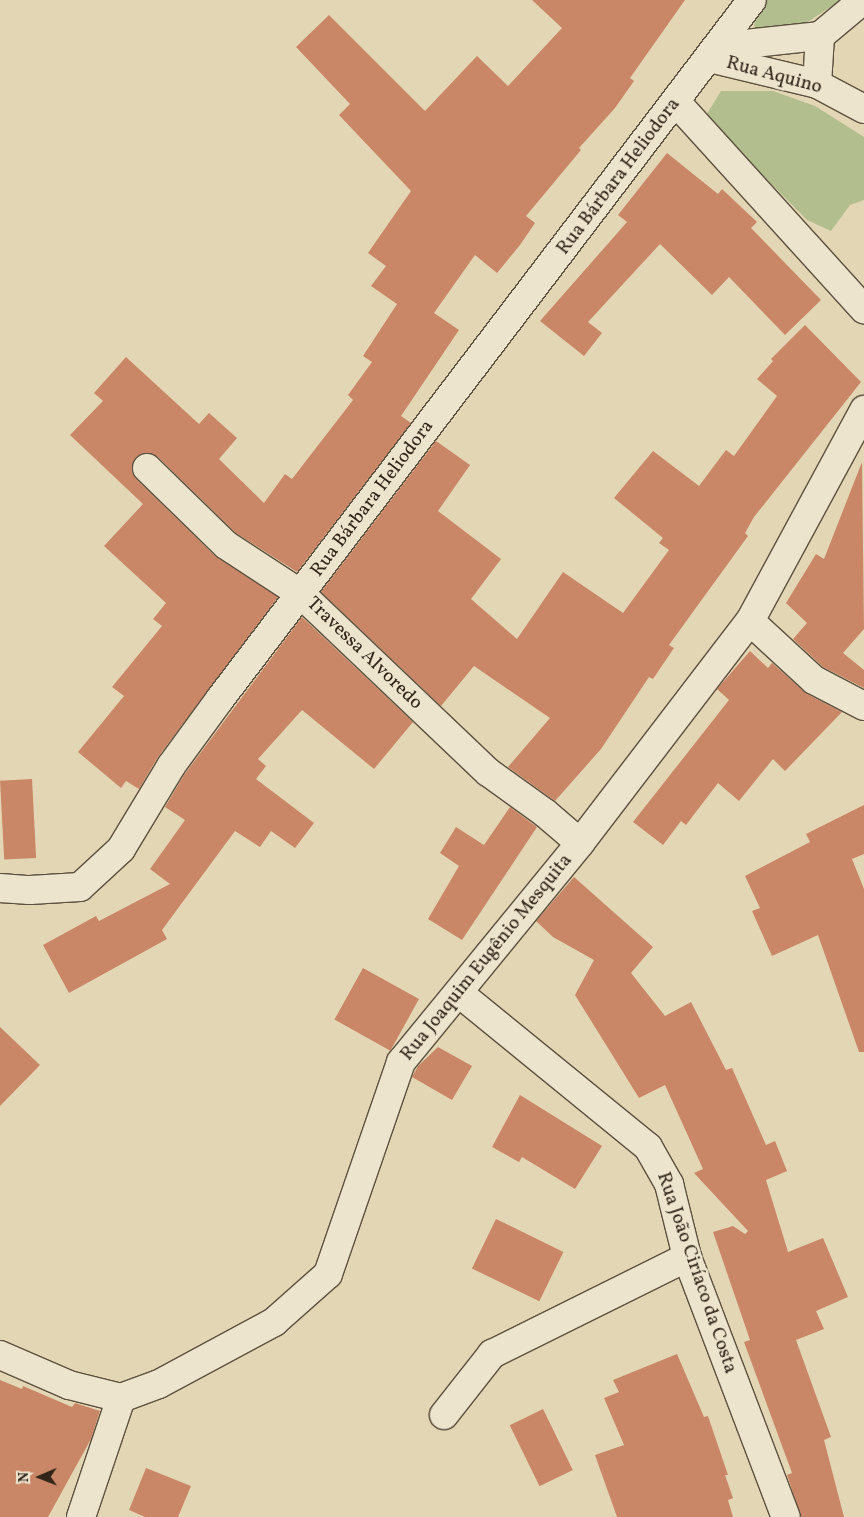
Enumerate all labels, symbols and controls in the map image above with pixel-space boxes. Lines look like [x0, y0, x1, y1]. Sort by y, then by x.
street label: Rua Aquino [724, 52, 824, 100]
street label: Rua Bárbara Heliodora [553, 94, 685, 260]
street label: Rua Bárbara Heliodora [307, 416, 439, 582]
street label: Travessa Alvoredo [301, 593, 427, 715]
street label: Rua Joaquim Eugênio Mesquita [397, 850, 577, 1066]
street label: Rua João Ciríaco da Costa [651, 1169, 741, 1377]
north arrow [15, 1452, 65, 1502]
text: N [15, 1472, 34, 1483]

